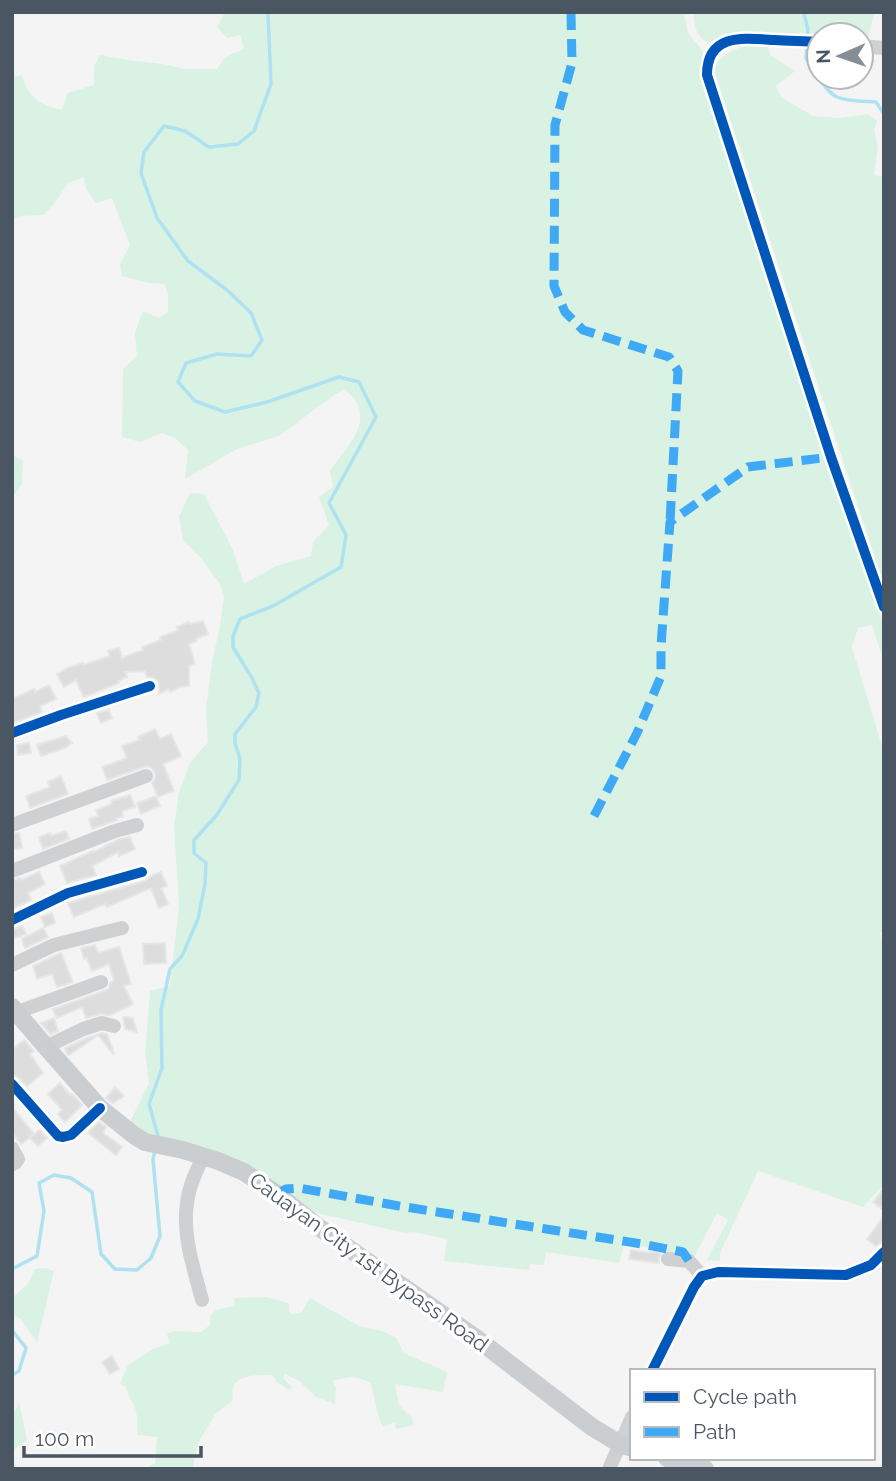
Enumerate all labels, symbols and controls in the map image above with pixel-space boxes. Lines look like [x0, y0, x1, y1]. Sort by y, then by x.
north arrow [805, 21, 875, 91]
text: N [812, 49, 834, 64]
street label: Cauayan City 1st Bypass Road [245, 1167, 493, 1357]
legend [630, 1369, 875, 1460]
text: Cycle path [693, 1384, 797, 1409]
scale bar [24, 1414, 201, 1458]
text: Path [693, 1419, 737, 1444]
text: 100 m [35, 1426, 94, 1451]

